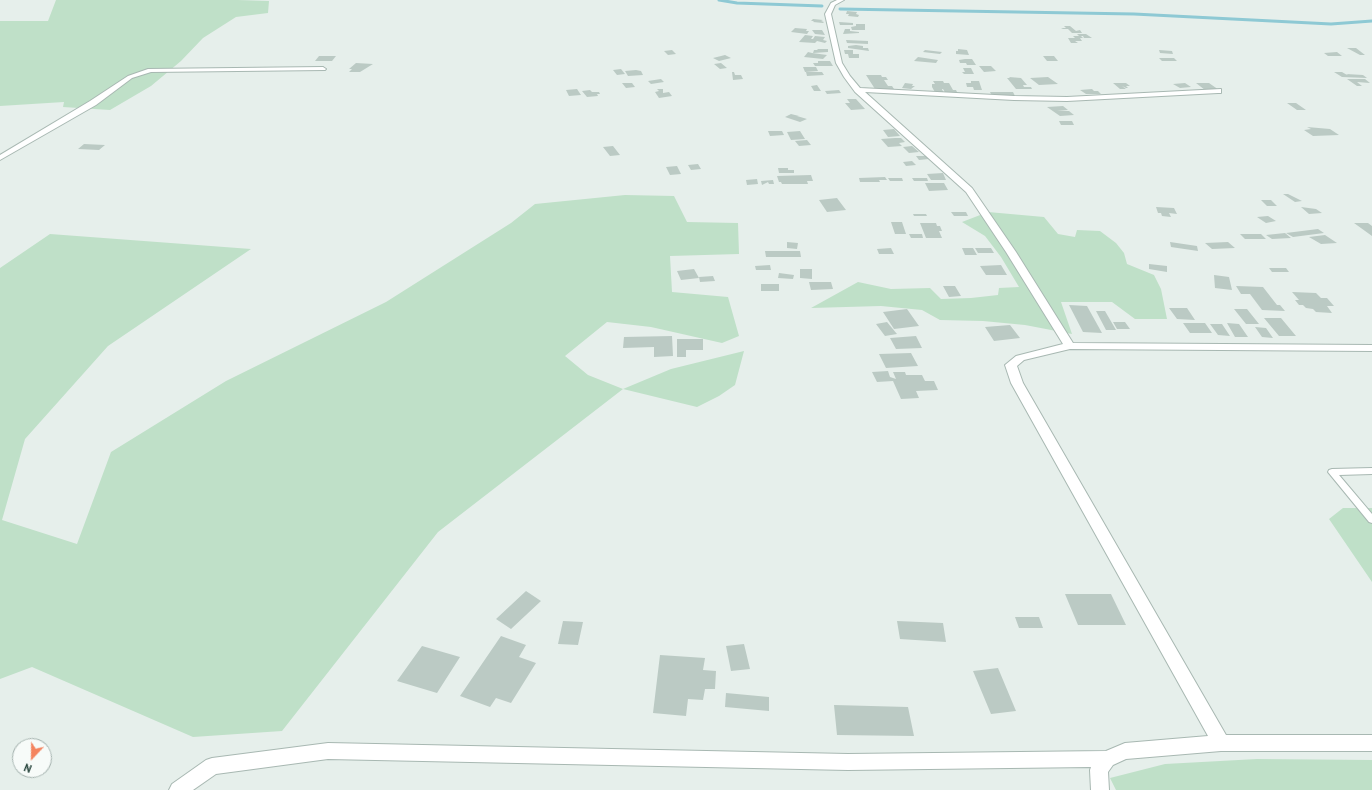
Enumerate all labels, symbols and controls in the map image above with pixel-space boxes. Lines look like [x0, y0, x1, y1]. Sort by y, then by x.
north arrow [12, 738, 52, 778]
text: N [22, 760, 34, 776]

